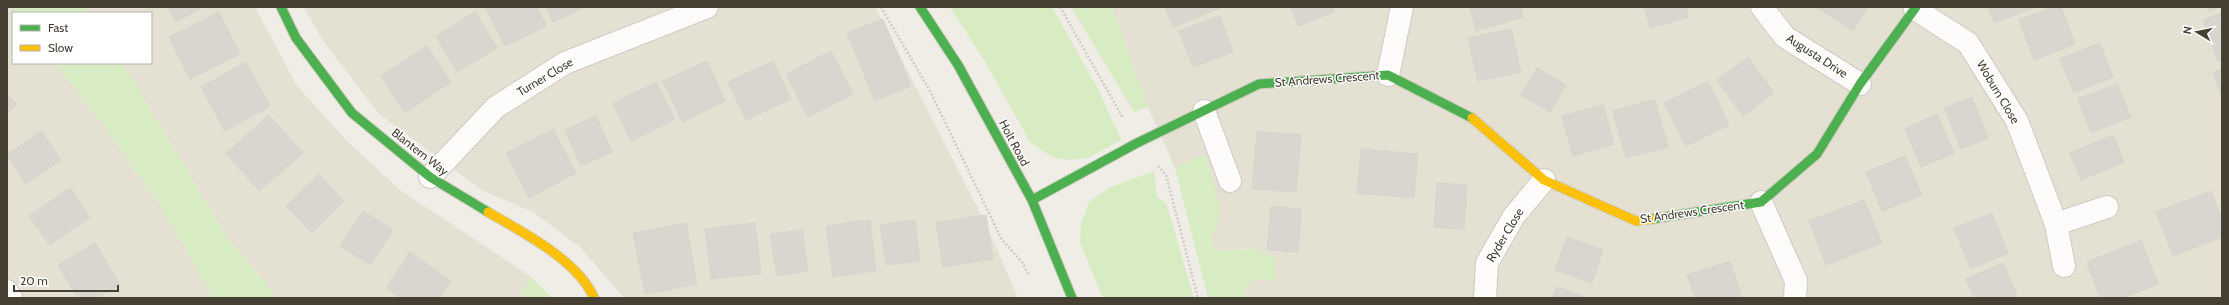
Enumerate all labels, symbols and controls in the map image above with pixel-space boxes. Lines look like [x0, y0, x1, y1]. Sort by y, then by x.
legend [12, 12, 152, 64]
north arrow [2177, 12, 2217, 52]
text: Fast [48, 20, 68, 35]
text: N [2180, 25, 2195, 35]
street label: Augusta Drive [1784, 30, 1851, 81]
text: Slow [48, 40, 73, 55]
street label: Turner Close [514, 54, 575, 99]
street label: Woburn Close [1974, 57, 2023, 126]
street label: St Andrews Crescent [1274, 67, 1380, 90]
street label: Holt Road [996, 117, 1033, 169]
street label: Blantern Way [389, 125, 452, 178]
street label: St Andrews Crescent [1639, 197, 1745, 226]
street label: Ryder Close [1483, 205, 1527, 264]
scale bar [14, 267, 118, 293]
text: 20 m [20, 273, 48, 288]

